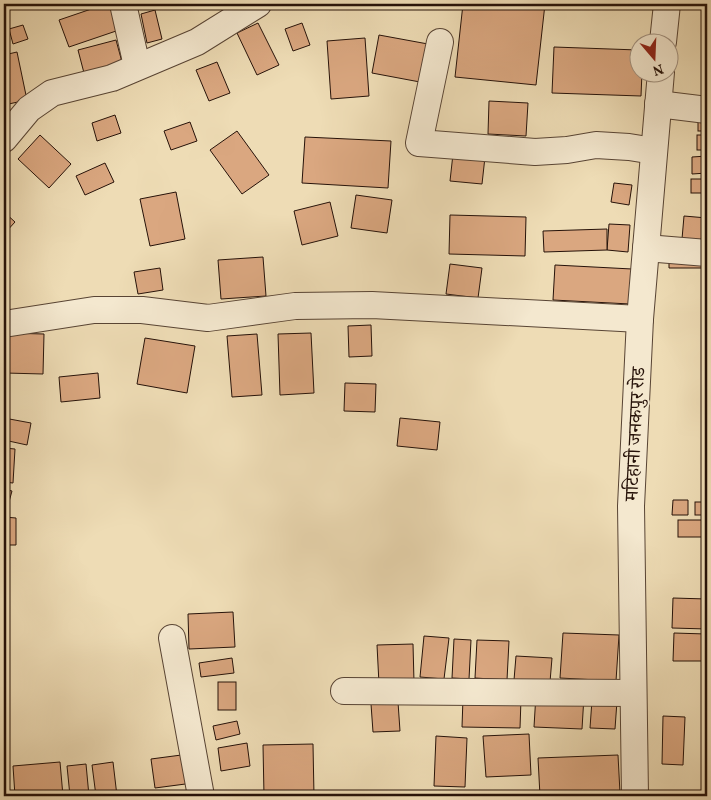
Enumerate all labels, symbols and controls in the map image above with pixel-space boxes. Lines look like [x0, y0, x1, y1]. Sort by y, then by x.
north arrow [628, 32, 678, 82]
text: N [650, 58, 666, 80]
street label: मटिहानी जनकपुर रोड [619, 365, 653, 503]

